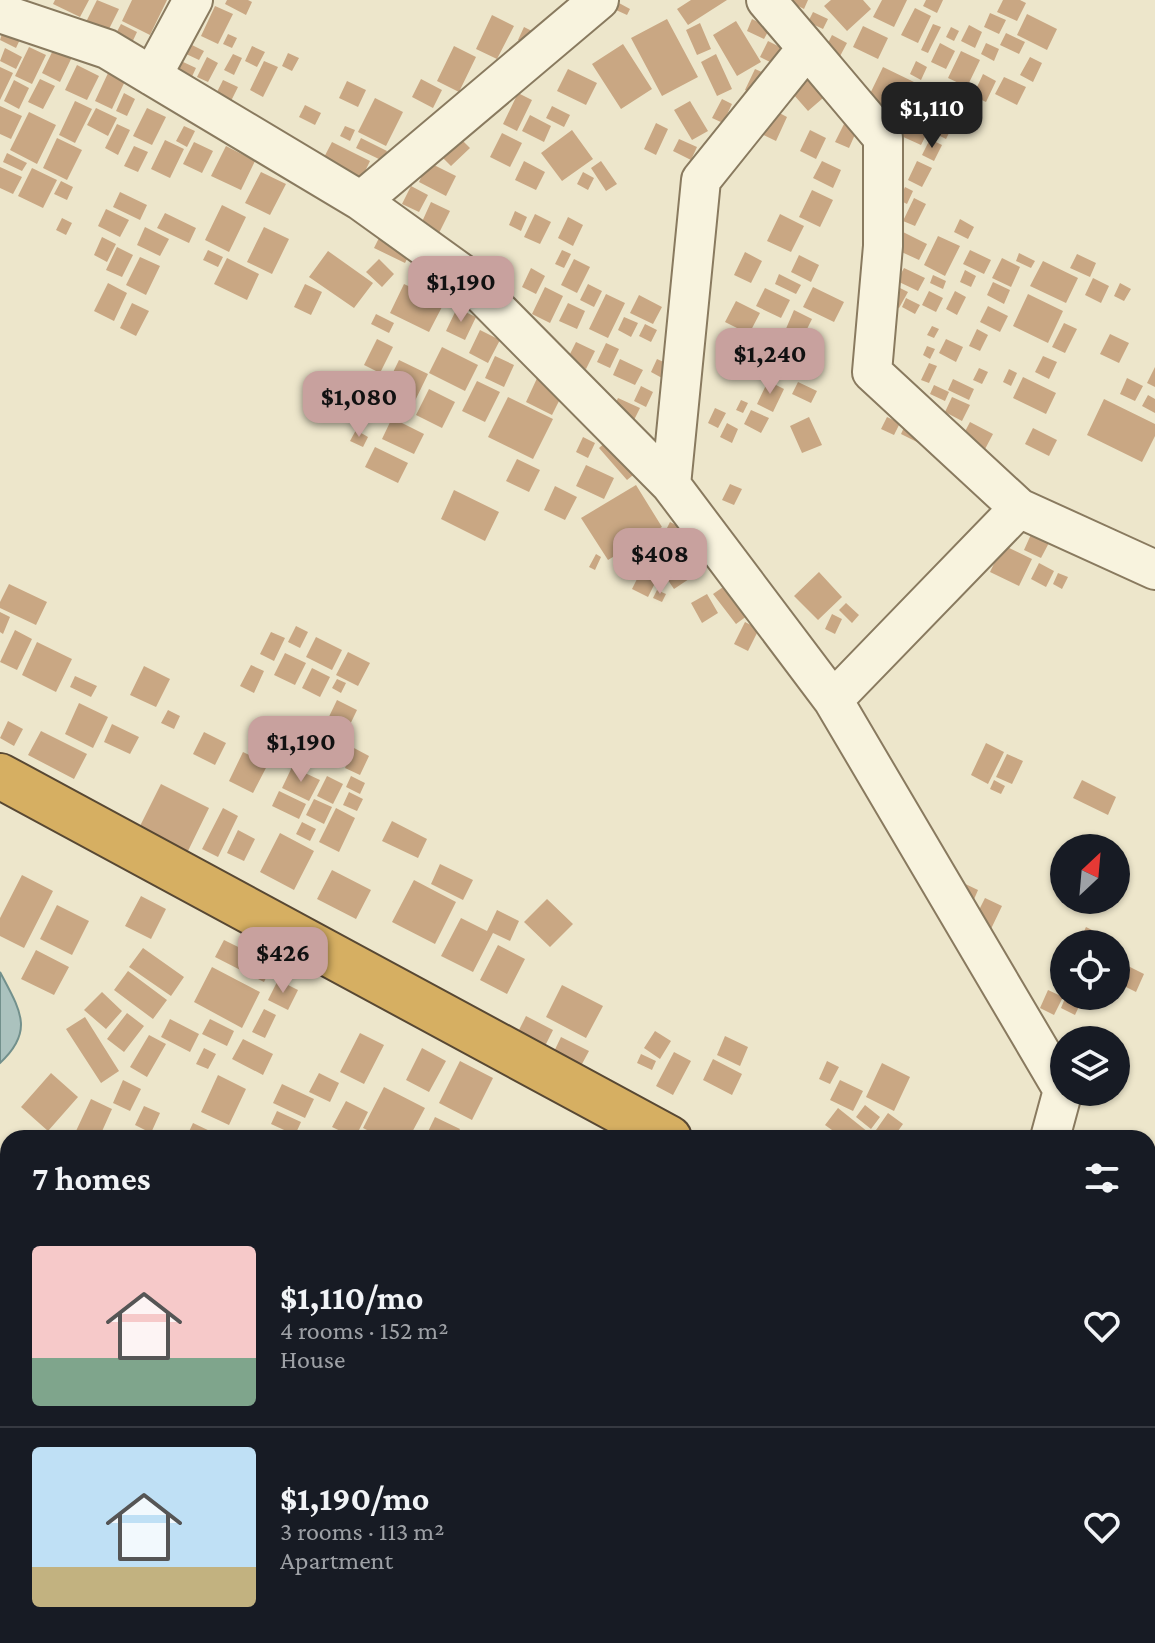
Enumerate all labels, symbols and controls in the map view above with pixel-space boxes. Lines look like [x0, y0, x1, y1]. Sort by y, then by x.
pin: $1,110 [867, 82, 997, 150]
text: $1,110 [899, 93, 965, 122]
pin: $1,190 [396, 256, 526, 324]
text: $1,190 [426, 267, 496, 296]
pin: $1,240 [705, 328, 835, 396]
text: $1,240 [733, 339, 807, 368]
pin: $1,080 [294, 371, 424, 439]
text: $1,080 [321, 382, 397, 411]
pin: $408 [613, 528, 707, 596]
text: $408 [631, 539, 689, 568]
pin: $1,190 [236, 716, 366, 784]
text: $1,190 [266, 727, 336, 756]
north arrow [1050, 834, 1130, 914]
map controls [1050, 834, 1130, 1106]
pin: $426 [236, 927, 330, 995]
button: locate [1050, 930, 1130, 1010]
text: $426 [256, 938, 310, 967]
button: layers [1050, 1026, 1130, 1106]
icon: filters [1080, 1156, 1124, 1200]
text: 7 homes [32, 1160, 151, 1197]
icon: home [96, 1278, 192, 1374]
text: $1,110/mo [280, 1279, 424, 1316]
icon: heart [1080, 1304, 1124, 1348]
text: 4 rooms · 152 m² [280, 1316, 448, 1345]
text: House [280, 1345, 345, 1374]
icon: home [96, 1479, 192, 1575]
text: $1,190/mo [280, 1480, 429, 1517]
icon: heart [1080, 1505, 1124, 1549]
text: 3 rooms · 113 m² [280, 1517, 444, 1546]
text: Apartment [280, 1546, 393, 1575]

